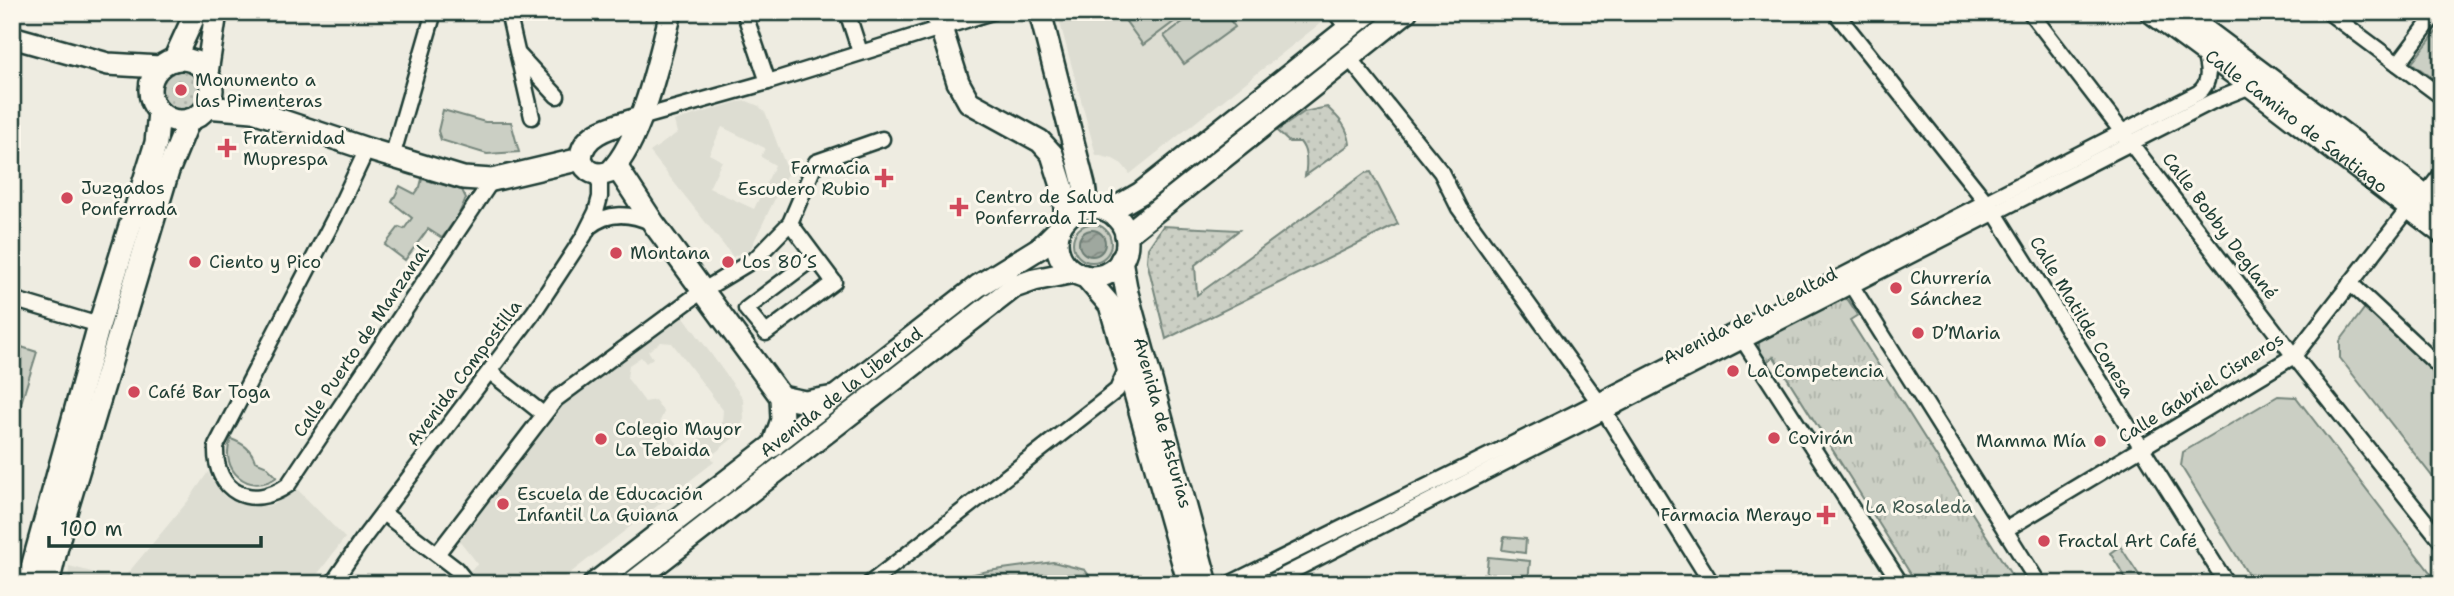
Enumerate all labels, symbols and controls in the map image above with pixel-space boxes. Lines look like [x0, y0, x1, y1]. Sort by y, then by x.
street label: Calle Camino de Santiago [2200, 44, 2393, 199]
place label: Monumento a las Pimenteras [195, 68, 323, 113]
marker: Monumento a las Pimenteras [173, 82, 189, 98]
place label: Fraternidad Muprespa [243, 126, 345, 171]
marker: Fraternidad Muprespa [217, 138, 237, 158]
street label: Calle Bobby Deglané [2157, 148, 2283, 304]
place label: Farmacia Escudero Rubio [737, 156, 870, 201]
marker: Farmacia Escudero Rubio [876, 170, 892, 186]
place label: Juzgados Ponferrada [81, 176, 177, 221]
place label: Centro de Salud Ponferrada II [975, 185, 1114, 230]
marker: Juzgados Ponferrada [59, 190, 75, 206]
marker: Centro de Salud Ponferrada II [949, 197, 969, 217]
street label: Calle Matilde Conesa [2024, 232, 2140, 402]
street label: Calle Puerto de Manzanal [288, 240, 435, 442]
place label: Montana [630, 241, 710, 265]
marker: Montana [608, 245, 624, 261]
place label: Ciento y Pico [209, 250, 321, 274]
place label: Los 80´S [742, 250, 817, 274]
marker: Ciento y Pico [187, 254, 203, 270]
marker: Los 80´S [720, 254, 736, 270]
street label: Avenida de la Lealtad [1659, 262, 1841, 370]
place label: Churrería Sánchez [1910, 266, 1991, 311]
marker: Churrería Sánchez [1888, 280, 1904, 296]
street label: Avenida Compostilla [401, 295, 527, 451]
street label: Avenida de la Libertad [755, 321, 927, 463]
place label: D’Maria [1932, 321, 2000, 345]
marker: D’Maria [1910, 325, 1926, 341]
street label: Calle Gabriel Cisneros [2114, 327, 2288, 449]
street label: Avenida de Asturias [1128, 334, 1198, 511]
place label: La Competencia [1747, 359, 1884, 383]
marker: La Competencia [1725, 363, 1741, 379]
place label: Café Bar Toga [148, 380, 270, 404]
marker: Café Bar Toga [126, 384, 142, 400]
place label: Colegio Mayor La Tebaida [615, 417, 742, 462]
place label: Covirán [1788, 426, 1853, 450]
place label: Mamma Mía [1976, 429, 2086, 453]
marker: Covirán [1766, 430, 1782, 446]
marker: Colegio Mayor La Tebaida [593, 431, 609, 447]
marker: Mamma Mía [2092, 433, 2108, 449]
place label: Escuela de Educación Infantil La Guiana [517, 482, 703, 527]
park label: La Rosaleda [1865, 495, 1973, 519]
marker: Escuela de Educación Infantil La Guiana [495, 496, 511, 512]
place label: Farmacia Merayo [1660, 503, 1812, 527]
scale bar [49, 505, 261, 549]
marker: Farmacia Merayo [1818, 507, 1834, 523]
text: 100 m [60, 515, 123, 543]
place label: Fractal Art Café [2058, 529, 2197, 553]
marker: Fractal Art Café [2036, 533, 2052, 549]

